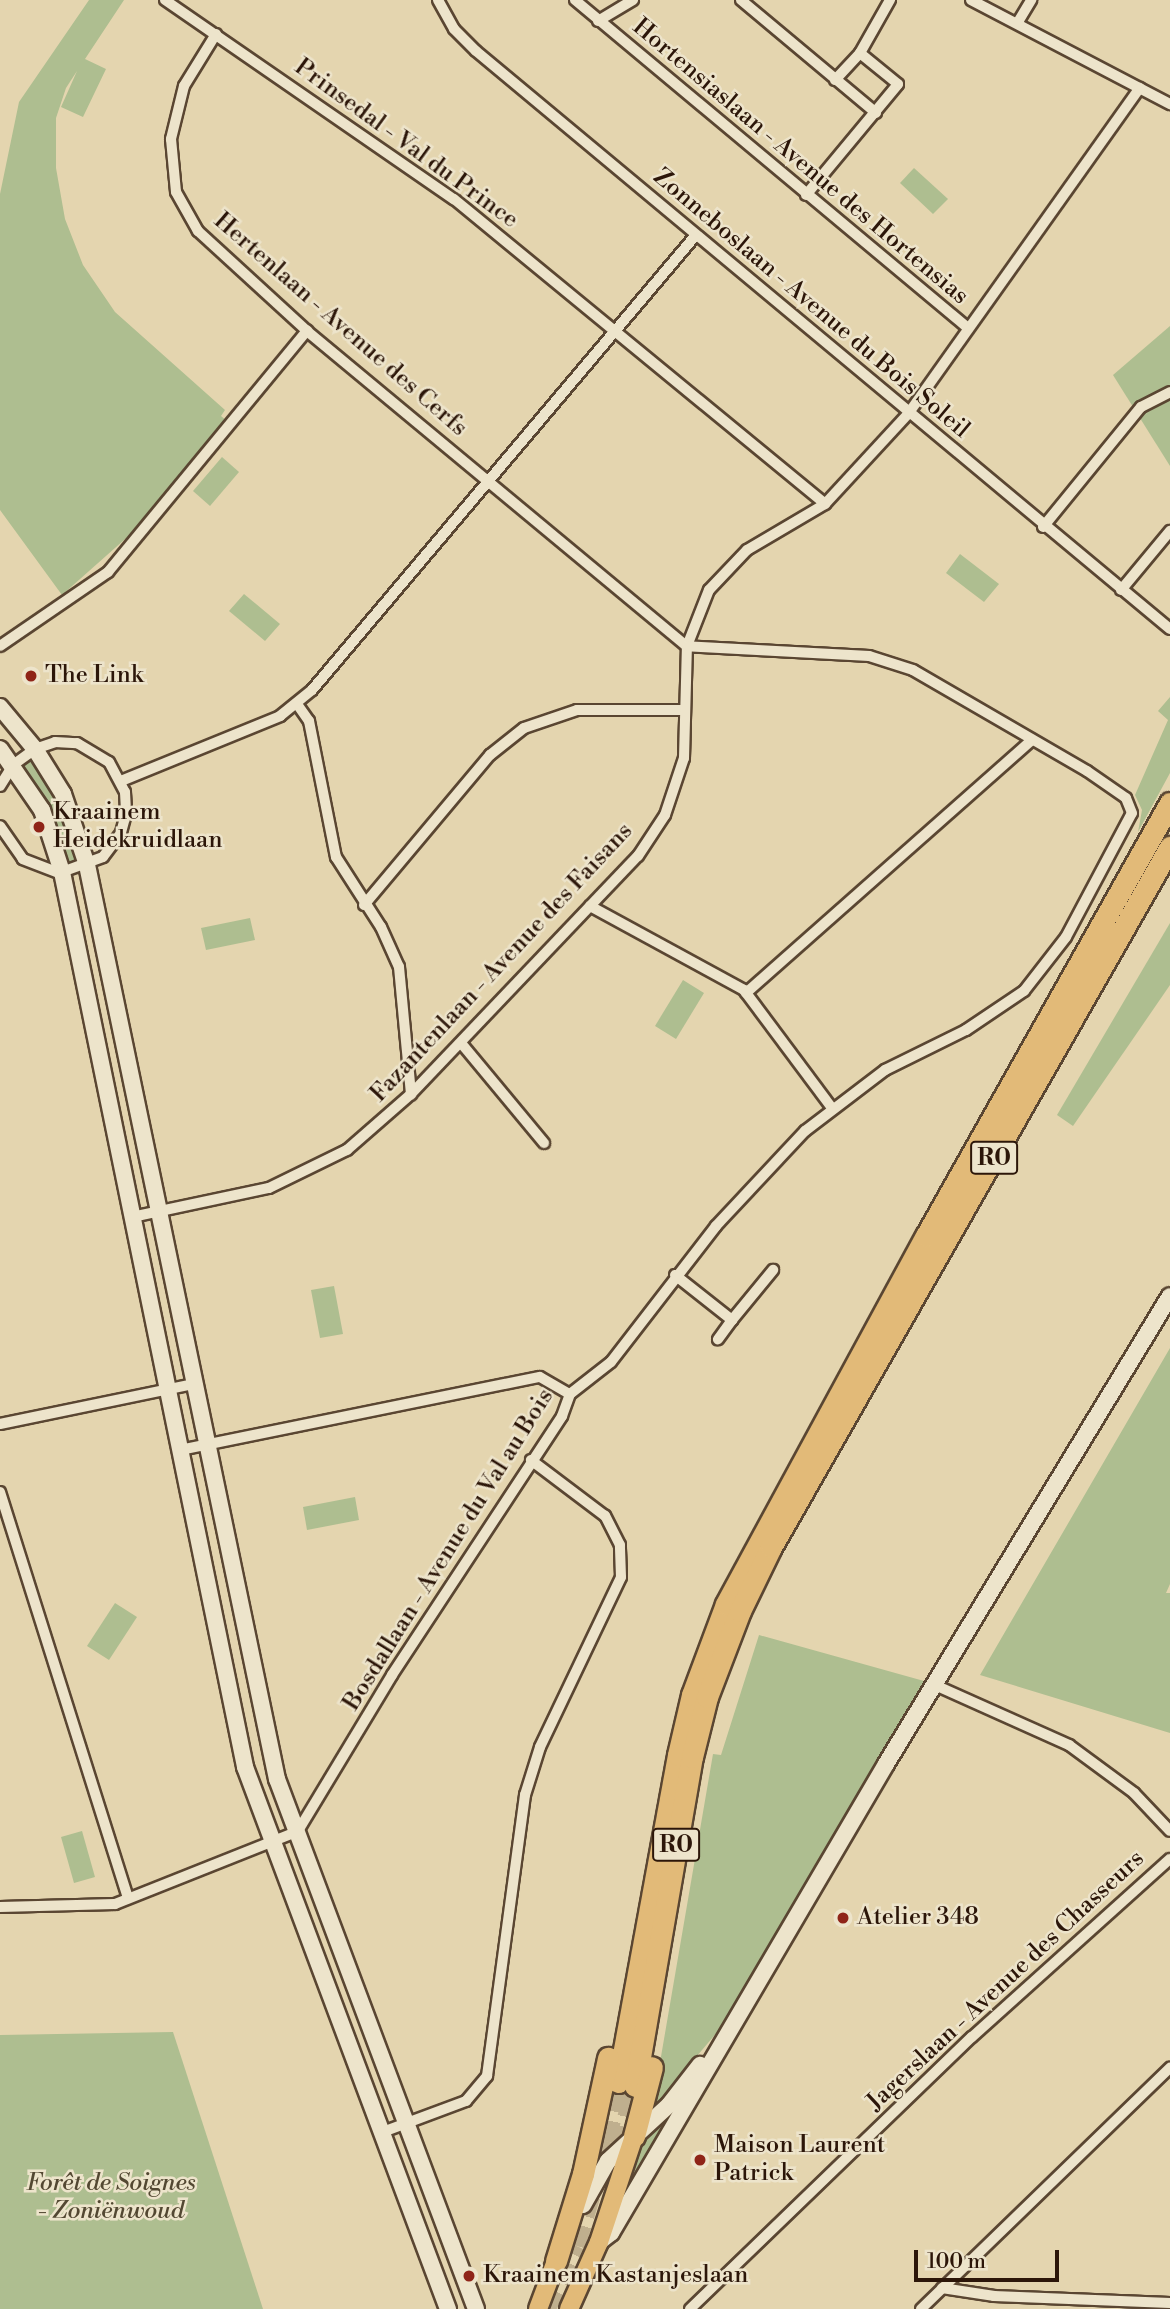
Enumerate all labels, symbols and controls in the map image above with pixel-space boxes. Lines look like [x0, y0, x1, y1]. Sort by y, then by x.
street label: Hortensiaslaan - Avenue des Hortensias [626, 13, 974, 311]
street label: Prinsedal - Val du Prince [288, 53, 524, 235]
street label: Zonneboslaan - Avenue du Bois Soleil [647, 163, 975, 445]
street label: Hertenlaan - Avenue des Cerfs [207, 207, 473, 443]
place label: The Link [45, 662, 143, 690]
marker: The Link [23, 668, 39, 684]
place label: Kraainem Heidekruidlaan [53, 799, 223, 855]
street label: Fazantenlaan - Avenue des Faisans [365, 817, 639, 1109]
marker: Kraainem Heidekruidlaan [31, 819, 47, 835]
road number: R0 [970, 1138, 1018, 1177]
street label: Bosdallaan - Avenue du Val au Bois [338, 1384, 560, 1716]
road number: R0 [652, 1826, 700, 1864]
street label: Jagerslaan - Avenue des Chasseurs [861, 1845, 1151, 2117]
place label: Atelier 348 [857, 1904, 979, 1932]
marker: Atelier 348 [835, 1910, 851, 1926]
place label: Maison Laurent Patrick [714, 2132, 885, 2188]
marker: Maison Laurent Patrick [692, 2152, 708, 2168]
park label: Forêt de Soignes - Zoniënwoud [26, 2170, 196, 2226]
scale bar [918, 2236, 1063, 2280]
text: 100 m [927, 2249, 986, 2275]
place label: Kraainem Kastanjeslaan [483, 2262, 748, 2290]
marker: Kraainem Kastanjeslaan [461, 2268, 477, 2284]

